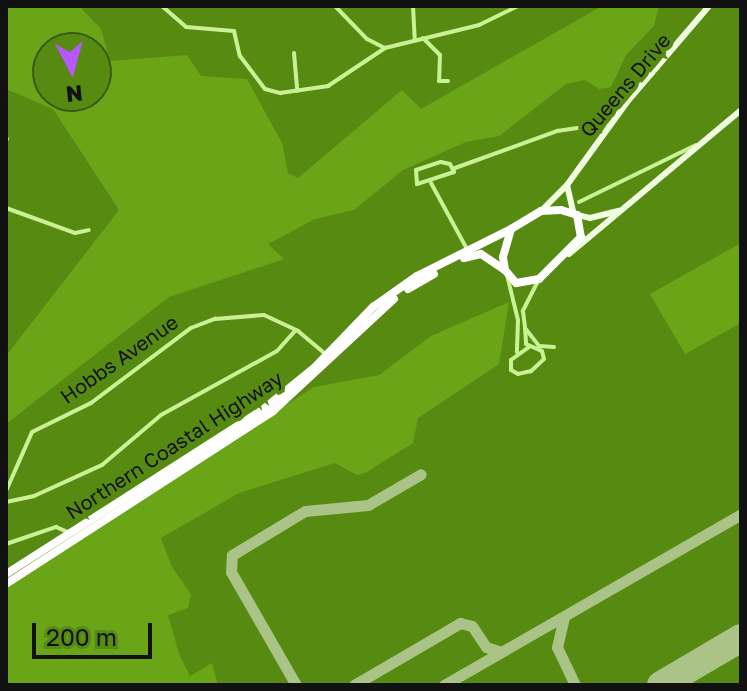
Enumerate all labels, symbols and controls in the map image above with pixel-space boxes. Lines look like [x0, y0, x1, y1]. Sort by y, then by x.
street label: Queens Drive [575, 28, 675, 142]
north arrow [32, 32, 112, 112]
text: N [65, 80, 84, 109]
street label: Hobbs Avenue [56, 310, 182, 408]
street label: Northern Coastal Highway [61, 366, 287, 524]
scale bar [36, 607, 156, 657]
text: 200 m [46, 622, 117, 651]

